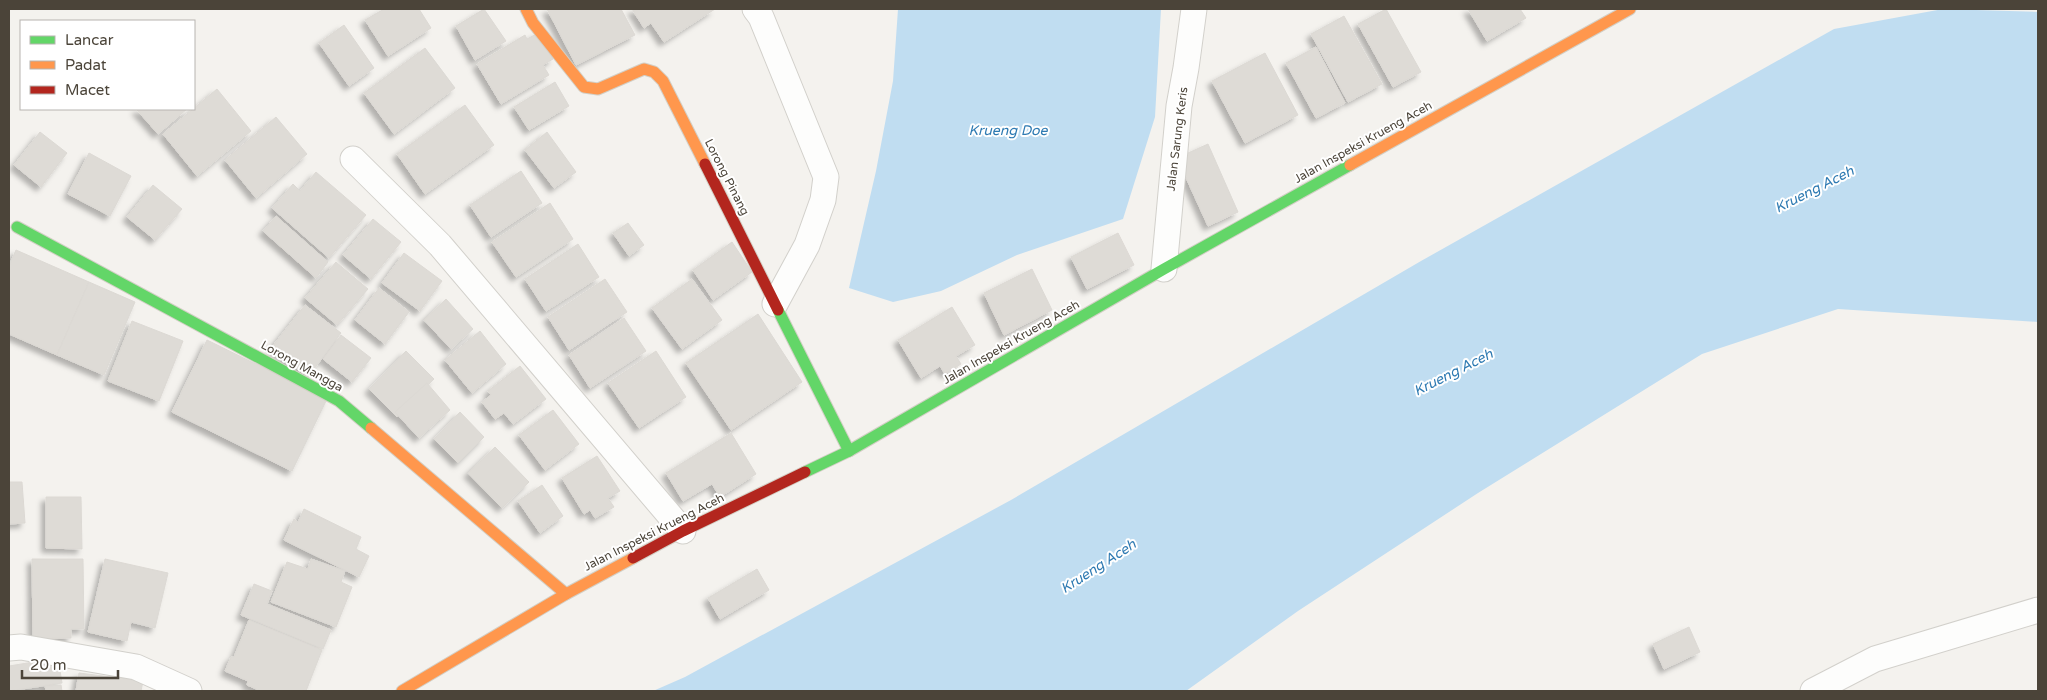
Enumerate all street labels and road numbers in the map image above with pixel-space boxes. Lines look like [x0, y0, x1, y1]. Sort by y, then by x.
street label: Jalan Sarung Keris [1164, 86, 1190, 192]
street label: Jalan Inspeksi Krueng Aceh [1292, 98, 1434, 186]
street label: Lorong Pinang [702, 136, 752, 218]
street label: Jalan Inspeksi Krueng Aceh [940, 297, 1082, 387]
street label: Lorong Mangga [259, 338, 345, 394]
street label: Jalan Inspeksi Krueng Aceh [582, 490, 726, 574]

